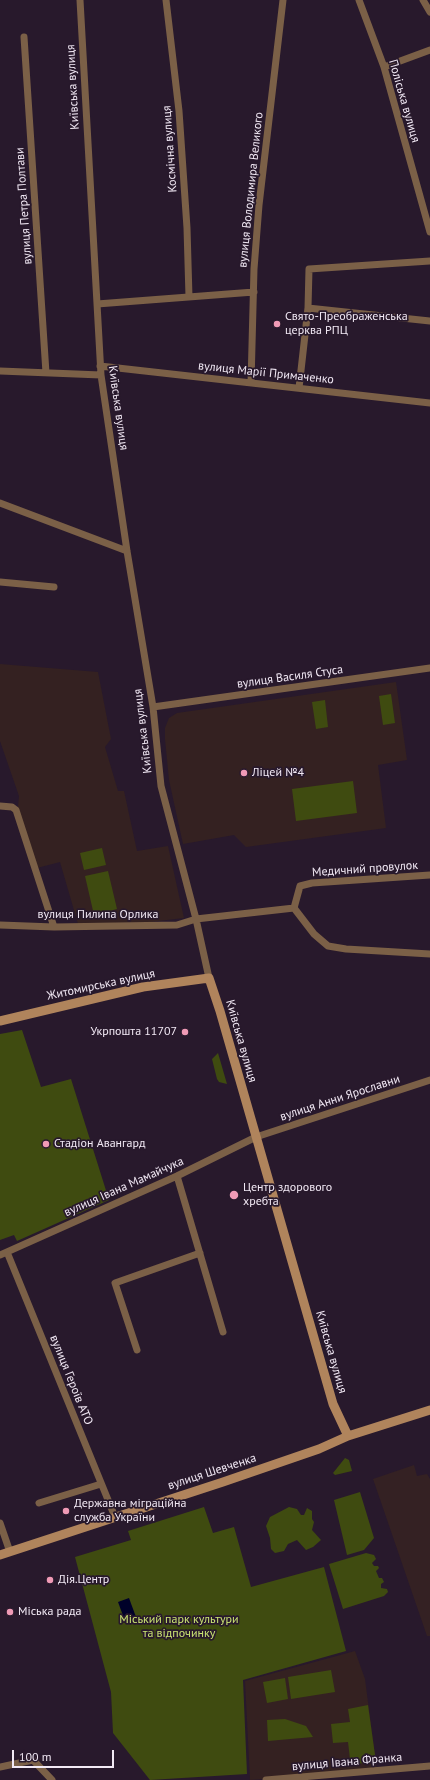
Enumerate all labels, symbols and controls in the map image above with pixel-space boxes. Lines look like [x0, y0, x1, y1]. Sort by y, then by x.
street label: Київська вулиця [64, 44, 82, 130]
street label: Поліська вулиця [385, 58, 423, 144]
street label: Космічна вулиця [160, 105, 180, 193]
street label: вулиця Володимира Великого [236, 111, 266, 269]
street label: вулиця Петра Полтави [13, 147, 35, 265]
place label: Свято-Преображенська церква РПЦ [285, 310, 408, 338]
marker: Свято-Преображенська церква РПЦ [272, 319, 282, 329]
street label: вулиця Марії Примаченко [197, 359, 335, 387]
street label: Київська вулиця [105, 365, 131, 451]
street label: вулиця Василя Стуса [236, 662, 344, 692]
street label: Київська вулиця [131, 688, 155, 774]
place label: Ліцей №4 [252, 766, 304, 780]
marker: Ліцей №4 [239, 768, 249, 778]
street label: Медичний провулок [312, 858, 418, 880]
street label: вулиця Пилипа Орлика [37, 908, 159, 922]
street label: Житомирська вулиця [46, 967, 156, 1003]
street label: Київська вулиця [222, 998, 260, 1084]
place label: Укрпошта 11707 [90, 1025, 177, 1039]
marker: Укрпошта 11707 [180, 1027, 190, 1037]
street label: вулиця Анни Ярославни [278, 1072, 402, 1124]
place label: Стадіон Авангард [54, 1137, 145, 1151]
marker: Стадіон Авангард [41, 1139, 51, 1149]
street label: вулиця Івана Мамайчука [62, 1154, 186, 1220]
place label: Центр здорового хребта [243, 1181, 332, 1209]
marker: Центр здорового хребта [228, 1189, 240, 1201]
street label: Київська вулиця [312, 1309, 350, 1395]
street label: вулиця Героїв АТО [46, 1333, 96, 1427]
street label: вулиця Шевченка [166, 1451, 258, 1493]
place label: Державна міграційна служба України [74, 1497, 186, 1525]
marker: Державна міграційна служба України [61, 1506, 71, 1516]
place label: Дія.Центр [58, 1573, 109, 1587]
marker: Дія.Центр [45, 1575, 55, 1585]
place label: Міська рада [18, 1605, 81, 1619]
marker: Міська рада [5, 1607, 15, 1617]
park label: Міський парк культури та відпочинку [119, 1613, 239, 1641]
scale bar [14, 1742, 116, 1768]
text: 100 m [19, 1749, 52, 1764]
street label: вулиця Івана Франка [291, 1750, 403, 1774]

